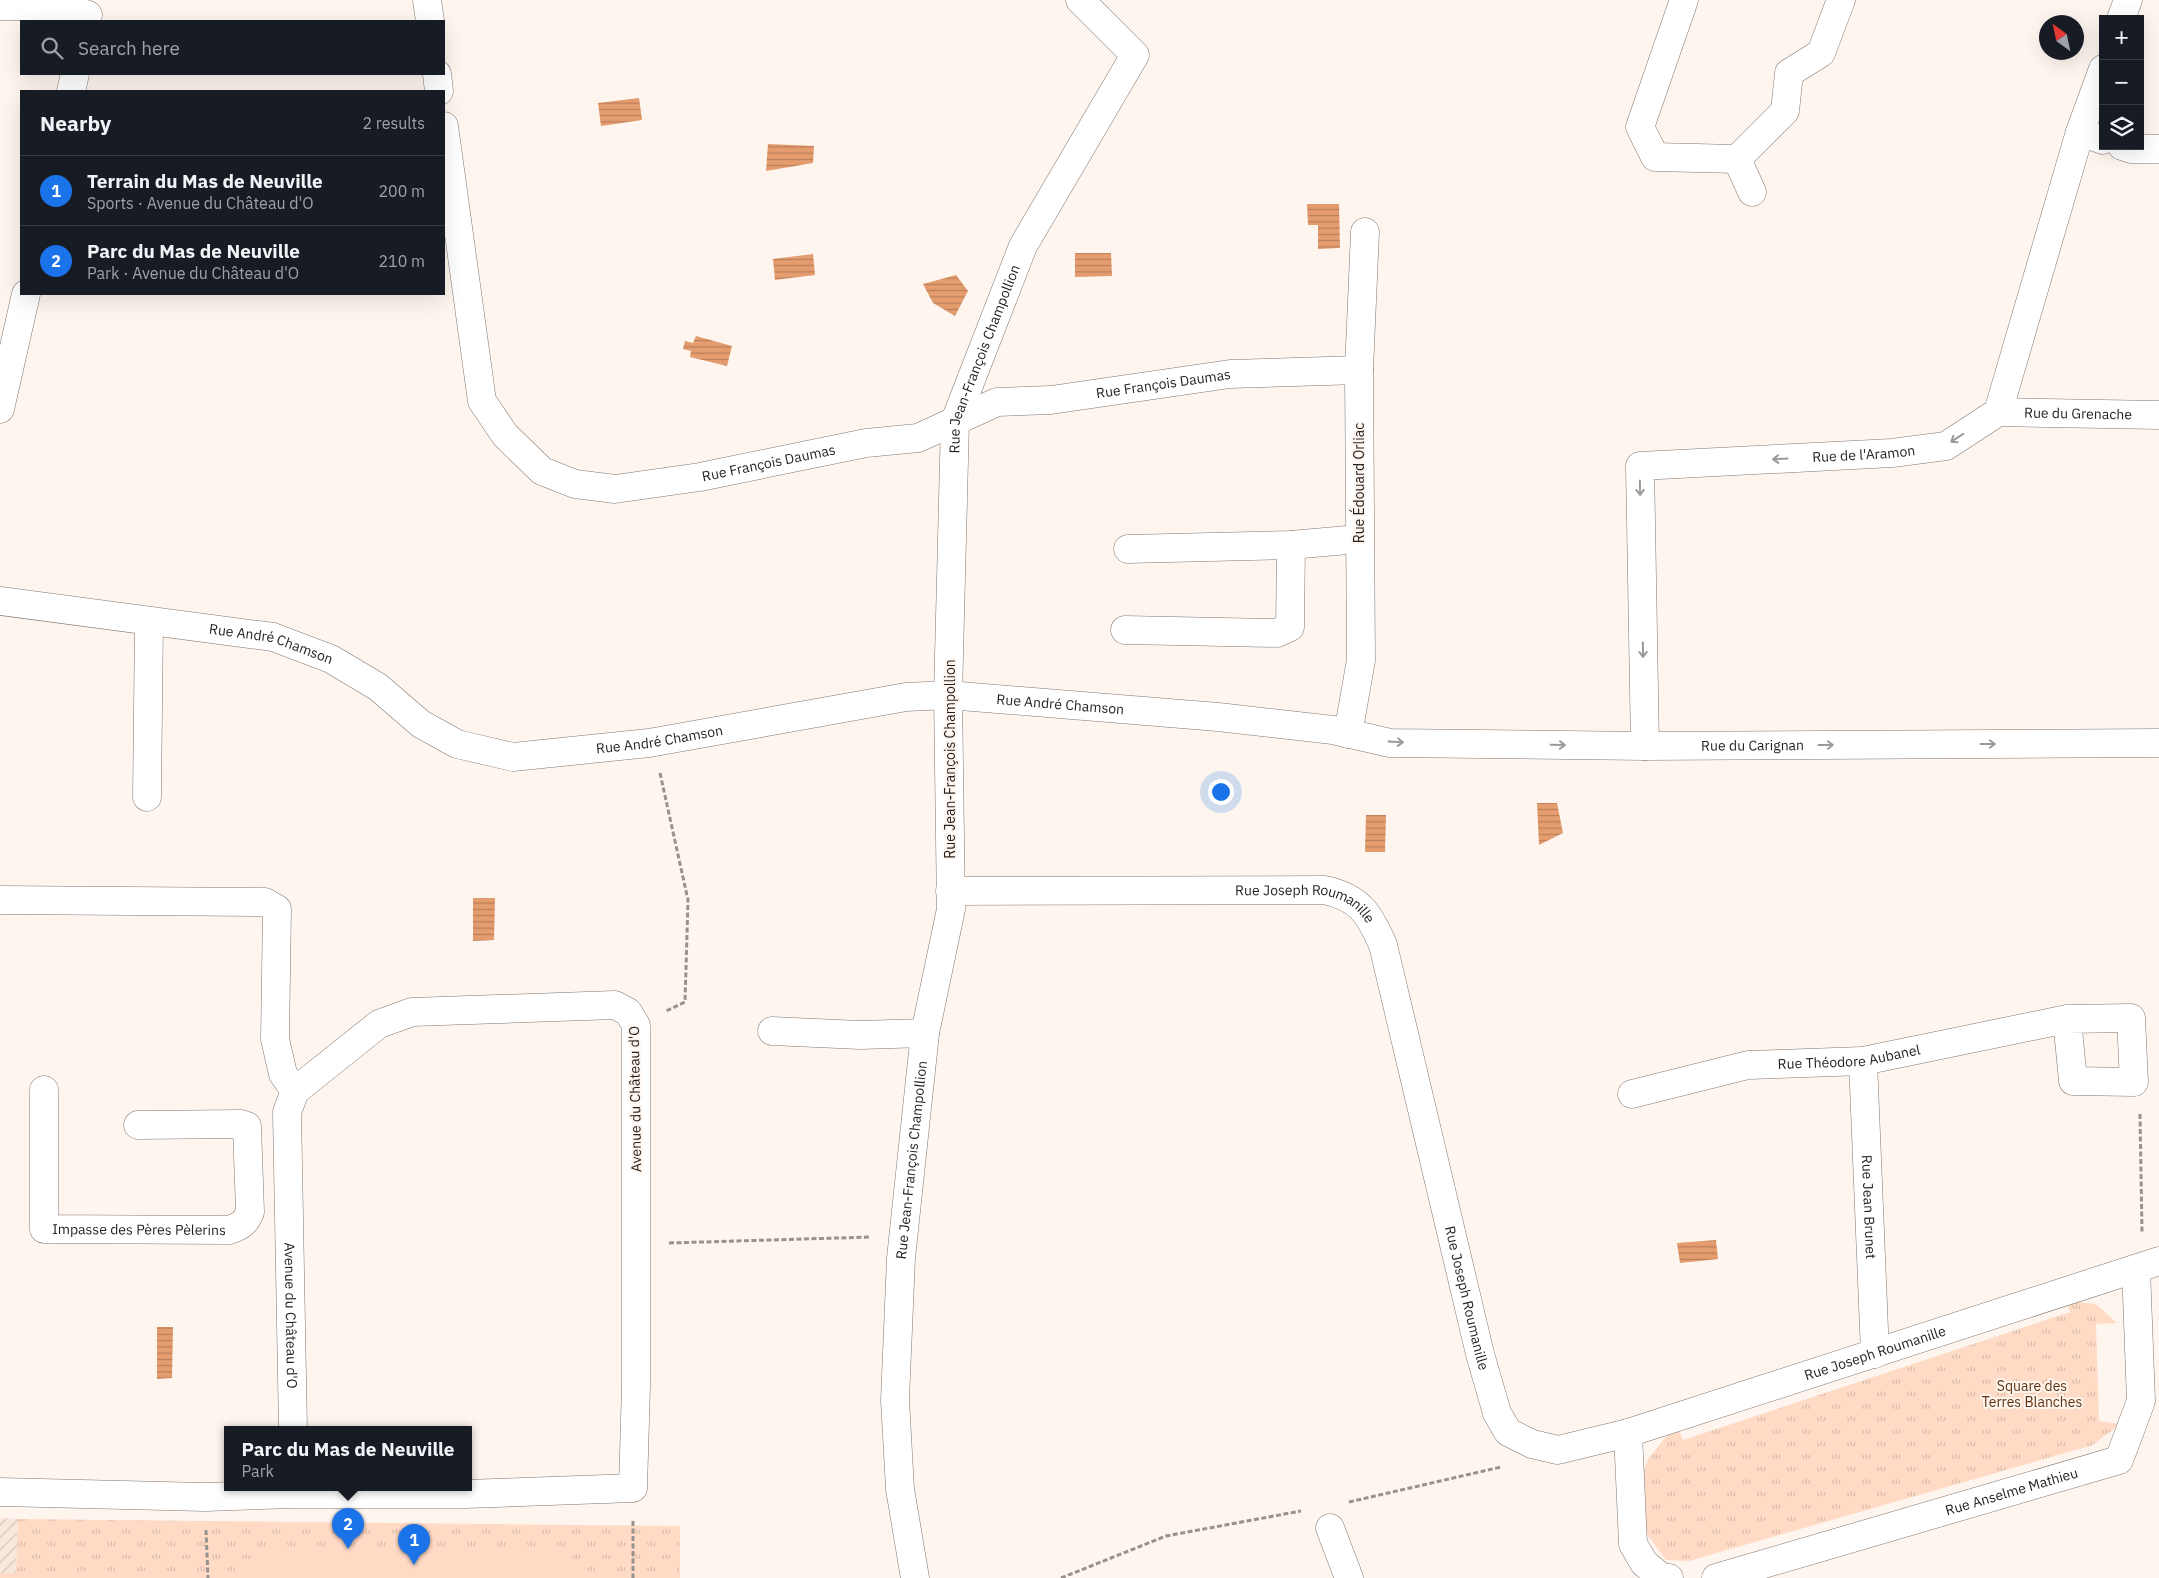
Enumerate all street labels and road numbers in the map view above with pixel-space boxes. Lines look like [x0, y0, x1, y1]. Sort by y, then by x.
street label: Rue Jean-François Champollion [945, 262, 1024, 454]
street label: Rue François Daumas [1095, 365, 1232, 402]
street label: Rue du Grenache [2024, 403, 2132, 424]
street label: Rue Édouard Orliac [1349, 423, 1368, 543]
street label: Rue François Daumas [700, 440, 837, 485]
street label: Rue de l'Aramon [1812, 441, 1916, 466]
street label: Rue André Chamson [208, 620, 336, 668]
street label: Rue Jean-François Champollion [941, 659, 959, 859]
street label: Rue André Chamson [996, 690, 1125, 718]
street label: Rue André Chamson [595, 721, 724, 757]
street label: Rue du Carignan [1701, 736, 1804, 755]
street label: Rue Joseph Roumanille [1235, 881, 1379, 927]
street label: Avenue du Château d'O [625, 1026, 645, 1172]
street label: Rue Théodore Aubanel [1777, 1040, 1922, 1073]
street label: Rue Jean-François Champollion [892, 1060, 931, 1260]
street label: Rue Jean Brunet [1858, 1154, 1880, 1259]
street label: Impasse des Pères Pèlerins [52, 1220, 226, 1239]
street label: Rue Joseph Roumanille [1441, 1224, 1493, 1373]
street label: Avenue du Château d'O [280, 1242, 301, 1389]
street label: Rue Joseph Roumanille [1802, 1322, 1948, 1384]
street label: Rue Anselme Mathieu [1943, 1464, 2080, 1519]

